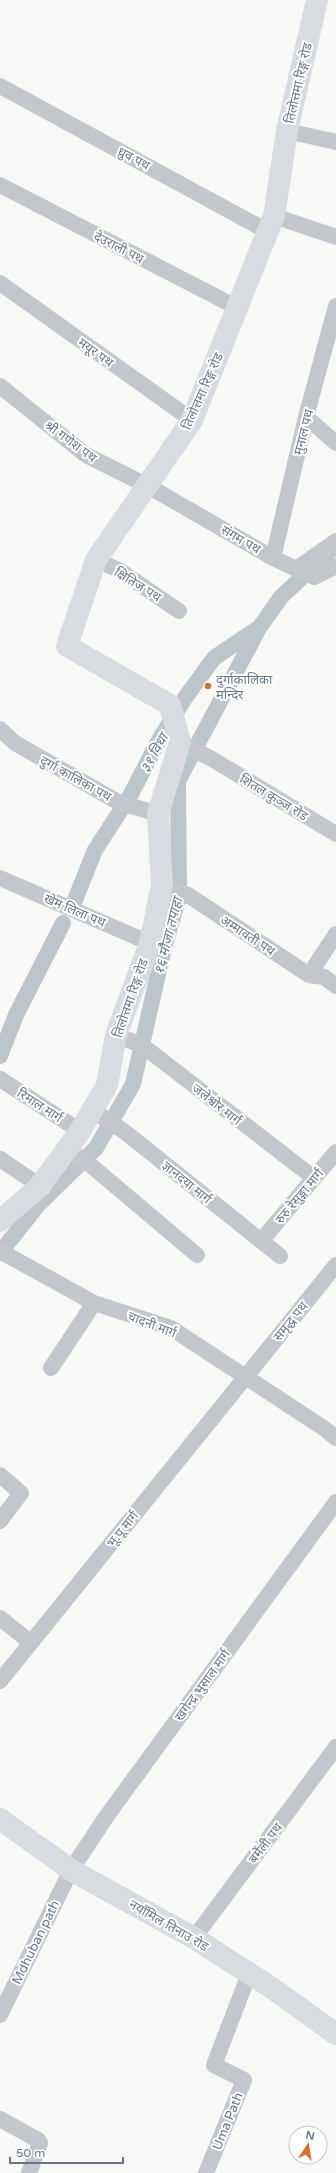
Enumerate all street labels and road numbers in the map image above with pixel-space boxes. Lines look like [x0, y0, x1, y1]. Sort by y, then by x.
street label: तिलोत्तमा रिङ्ग रोड [282, 40, 316, 125]
street label: ध्रुव पथ [115, 144, 153, 174]
street label: देउराली पथ [91, 229, 147, 268]
street label: मयूर पथ [75, 335, 117, 371]
street label: तिलोत्तमा रिङ्ग रोड [179, 350, 227, 432]
street label: मुनाल पथ [291, 407, 317, 457]
street label: श्री गणेश पथ [41, 418, 100, 466]
street label: संगम पथ [218, 522, 264, 558]
street label: क्षितिज पथ [111, 564, 164, 606]
street label: दुर्गा कालिका पथ [37, 753, 115, 805]
street label: शितल कुञ्ज रोड [236, 771, 311, 825]
street label: खेम लिला पथ [41, 891, 108, 931]
street label: अम्मावती पथ [217, 912, 278, 960]
street label: तिलोत्तमा रिङ्ग रोड [110, 956, 152, 1040]
street label: जलेश्वोर मार्ग [189, 1081, 245, 1130]
street label: रिमाल मार्ग [14, 1085, 66, 1127]
street label: ज्ञानदया मार्ग [159, 1158, 215, 1208]
street label: रुरु रेसुङ्गा मार्ग [272, 1165, 328, 1227]
street label: समृद्ध पथ [270, 1298, 312, 1345]
street label: चादनी मार्ग [125, 1308, 179, 1342]
street label: भू.पू मार्ग [103, 1508, 143, 1551]
street label: खगेन्द्र भुसाल मार्ग [172, 1646, 235, 1724]
street label: बर्मेली पथ [245, 1820, 287, 1867]
street label: नयाँमिल तिनाउ रोड [126, 1897, 212, 1956]
street label: Mdhuban path [9, 1898, 63, 1987]
street label: Uma Path [209, 2090, 247, 2152]

